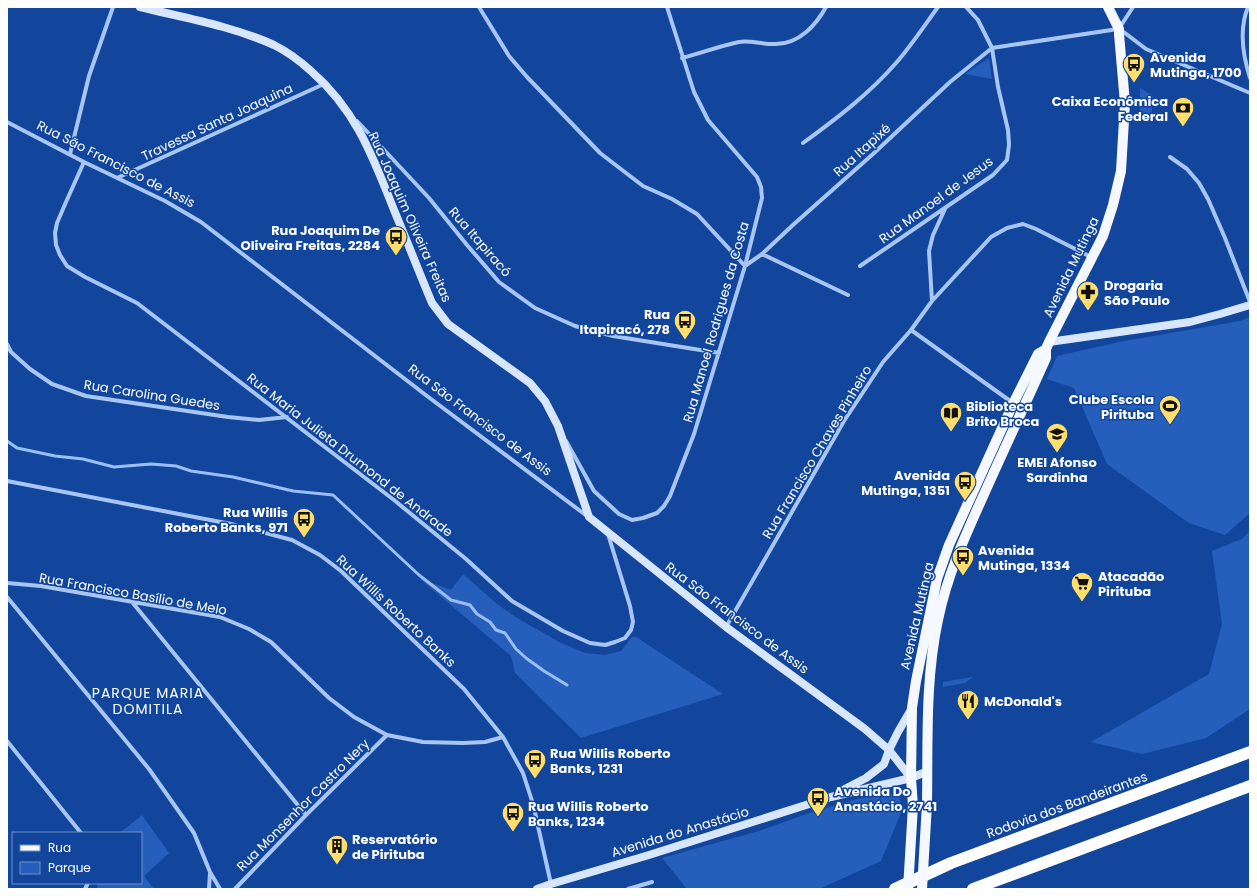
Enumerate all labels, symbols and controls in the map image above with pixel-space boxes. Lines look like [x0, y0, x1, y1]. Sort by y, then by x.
place label: Avenida Mutinga, 1700 [1150, 48, 1242, 82]
bus stop icon: Avenida Mutinga, 1700 [1121, 51, 1147, 84]
street label: Travessa Santa Joaquina [138, 79, 296, 165]
place label: Caixa Econômica Federal [1052, 92, 1168, 126]
bank icon: Caixa Econômica Federal [1170, 95, 1196, 128]
street label: Rua São Francisco de Assis [34, 116, 199, 212]
street label: Rua Itapixé [829, 119, 895, 181]
street label: Rua Joaquim Oliveira Freitas [364, 129, 456, 306]
street label: Rua Manoel de Jesus [875, 152, 997, 248]
street label: Rua Itapiracó [444, 203, 516, 281]
street label: Avenida Mutinga [1038, 213, 1104, 321]
street label: Rua Manoel Rodrigues da Costa [678, 219, 754, 425]
place label: Rua Joaquim De Oliveira Freitas, 2284 [241, 221, 380, 255]
bus stop icon: Rua Joaquim De Oliveira Freitas, 2284 [383, 224, 409, 257]
place label: Drogaria São Paulo [1104, 276, 1170, 310]
pharmacy icon: Drogaria São Paulo [1075, 279, 1101, 312]
place label: Rua Itapiracó, 278 [580, 305, 670, 339]
bus stop icon: Rua Itapiracó, 278 [672, 308, 698, 341]
street label: Rua São Francisco de Assis [404, 360, 556, 480]
street label: Rua Francisco Chaves Pinheiro [758, 362, 876, 542]
street label: Rua Maria Julieta Drumond de Andrade [243, 368, 457, 542]
street label: Rua Carolina Guedes [83, 375, 222, 415]
place label: Clube Escola Pirituba [1069, 390, 1154, 424]
sports icon: Clube Escola Pirituba [1157, 393, 1183, 426]
place label: Biblioteca Brito Broca [966, 397, 1040, 431]
library icon: Biblioteca Brito Broca [938, 400, 964, 433]
school or university icon: EMEI Afonso Sardinha [1044, 421, 1070, 454]
place label: EMEI Afonso Sardinha [1017, 453, 1097, 487]
place label: Avenida Mutinga, 1351 [861, 466, 950, 500]
bus stop icon: Avenida Mutinga, 1351 [952, 469, 978, 502]
place label: Rua Willis Roberto Banks, 971 [165, 503, 288, 537]
bus stop icon: Rua Willis Roberto Banks, 971 [291, 506, 317, 539]
place label: Avenida Mutinga, 1334 [978, 541, 1070, 575]
bus stop icon: Avenida Mutinga, 1334 [950, 544, 976, 577]
street label: Rua Willis Roberto Banks [332, 550, 460, 672]
street label: Rua São Francisco de Assis [661, 558, 813, 678]
street label: Avenida Mutinga [895, 560, 939, 672]
place label: Atacadão Pirituba [1098, 567, 1164, 601]
street label: Rua Francisco Basílio de Melo [38, 568, 228, 620]
supermarket icon: Atacadão Pirituba [1069, 570, 1095, 603]
district label: PARQUE MARIA DOMITILA [92, 683, 204, 719]
restaurant icon: McDonald's [955, 688, 981, 721]
place label: McDonald's [984, 692, 1062, 711]
street label: Rua Monsenhor Castro Nery [232, 734, 374, 876]
place label: Rua Willis Roberto Banks, 1231 [550, 744, 671, 778]
bus stop icon: Rua Willis Roberto Banks, 1231 [522, 747, 548, 780]
street label: Rodovia dos Bandeirantes [984, 767, 1150, 843]
place label: Avenida Do Anastácio, 2741 [834, 782, 937, 816]
bus stop icon: Avenida Do Anastácio, 2741 [805, 785, 831, 818]
place label: Rua Willis Roberto Banks, 1234 [528, 797, 649, 831]
bus stop icon: Rua Willis Roberto Banks, 1234 [500, 800, 526, 833]
street label: Avenida do Anastácio [609, 802, 751, 862]
place label: Reservatório de Pirituba [352, 830, 438, 864]
legend [12, 832, 142, 884]
building icon: Reservatório de Pirituba [324, 833, 350, 866]
text: Rua [48, 839, 71, 856]
text: Parque [48, 859, 91, 876]

